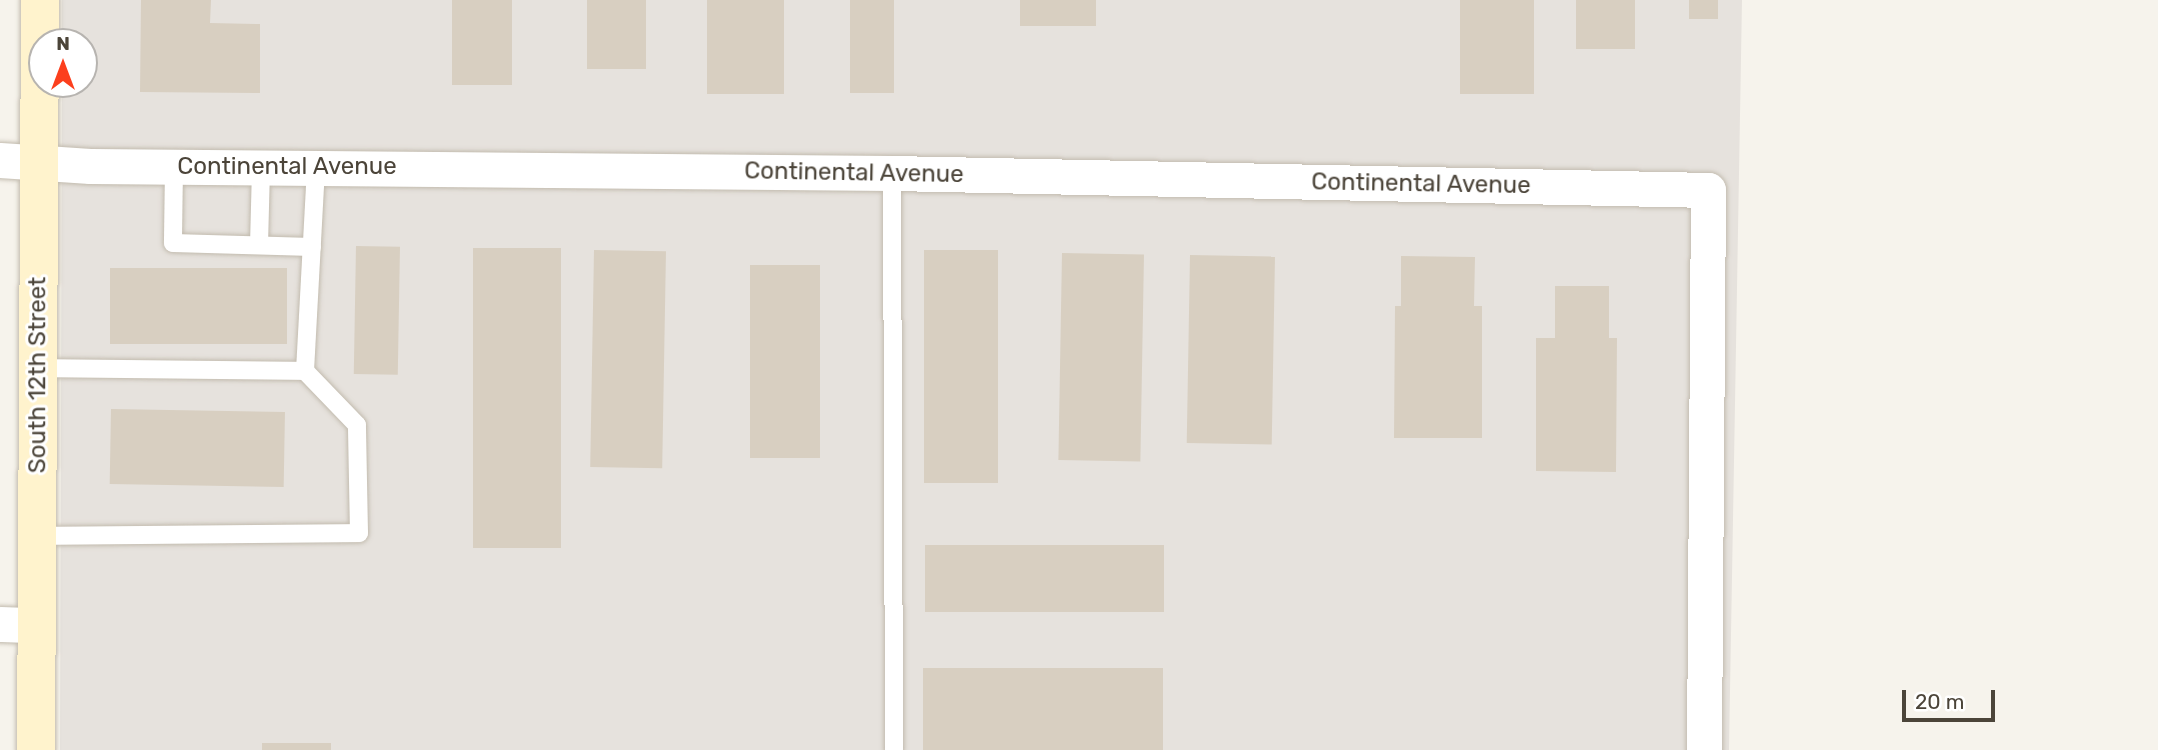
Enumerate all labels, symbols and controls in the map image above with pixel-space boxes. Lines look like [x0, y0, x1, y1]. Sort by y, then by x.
north arrow [28, 28, 98, 98]
text: N [56, 32, 70, 55]
street label: Continental Avenue [177, 153, 397, 181]
street label: Continental Avenue [744, 157, 964, 189]
street label: Continental Avenue [1311, 168, 1531, 200]
street label: South 12th Street [24, 277, 52, 473]
scale bar [1906, 676, 1999, 720]
text: 20 m [1915, 689, 1964, 714]

